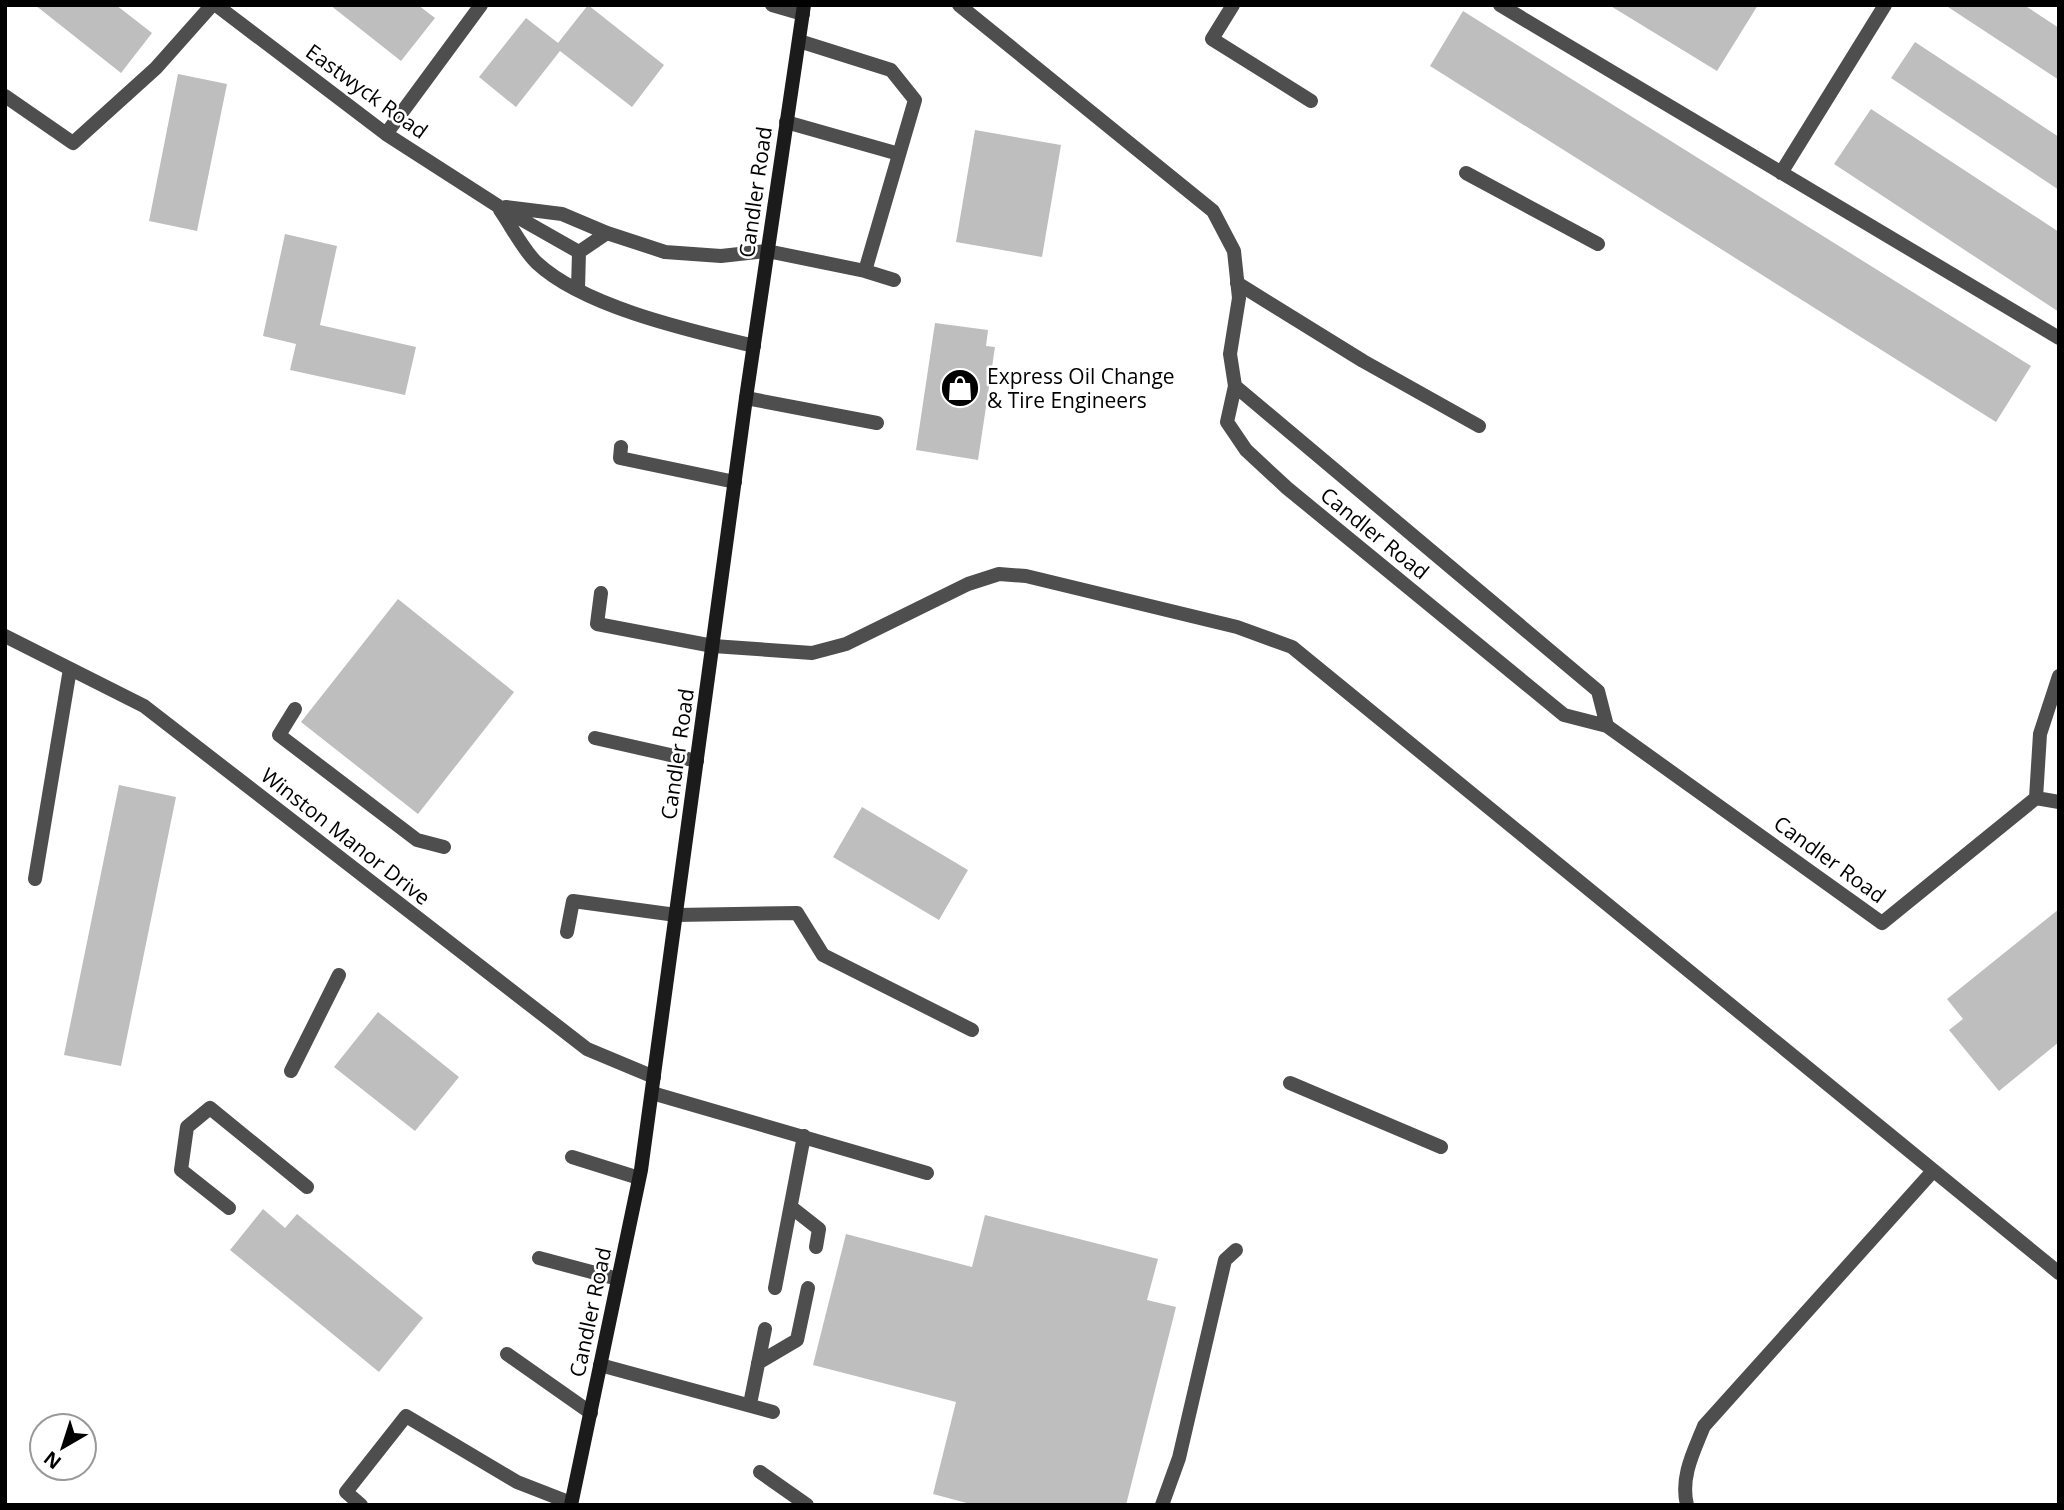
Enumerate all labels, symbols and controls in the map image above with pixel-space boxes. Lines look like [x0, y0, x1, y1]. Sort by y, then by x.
street label: Eastwyck Road [300, 37, 434, 145]
street label: Candler Road [732, 125, 778, 259]
place label: Express Oil Change & Tire Engineers [987, 362, 1175, 414]
shop icon: Express Oil Change & Tire Engineers [939, 367, 981, 409]
street label: Candler Road [1315, 481, 1435, 585]
street label: Candler Road [654, 687, 700, 821]
street label: Winston Manor Drive [256, 761, 436, 911]
street label: Candler Road [1768, 809, 1892, 909]
street label: Candler Road [563, 1245, 617, 1379]
north arrow [28, 1412, 98, 1482]
text: N [38, 1445, 66, 1475]

